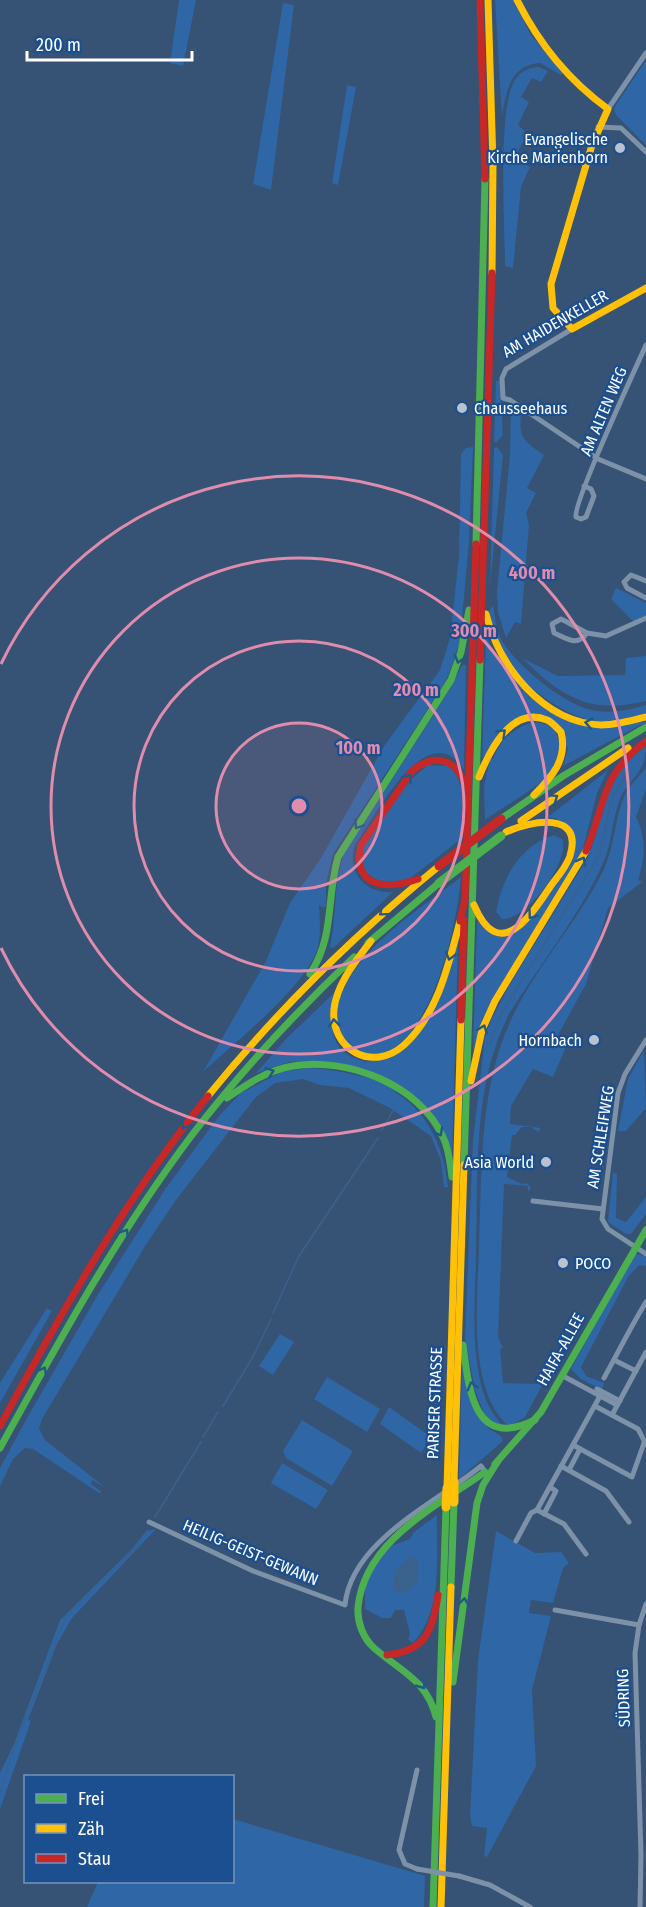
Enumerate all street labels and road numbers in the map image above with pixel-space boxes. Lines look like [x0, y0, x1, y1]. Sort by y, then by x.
street label: AM HAIDENKELLER [499, 285, 612, 361]
street label: AM ALTEN WEG [576, 364, 631, 458]
street label: AM SCHLEIFWEG [583, 1084, 618, 1190]
street label: HAIFA-ALLEE [533, 1310, 588, 1389]
street label: PARISER STRASSE [423, 1347, 446, 1459]
street label: HEILIG-GEIST-GEWANN [180, 1515, 321, 1590]
street label: SÜDRING [613, 1668, 634, 1728]

